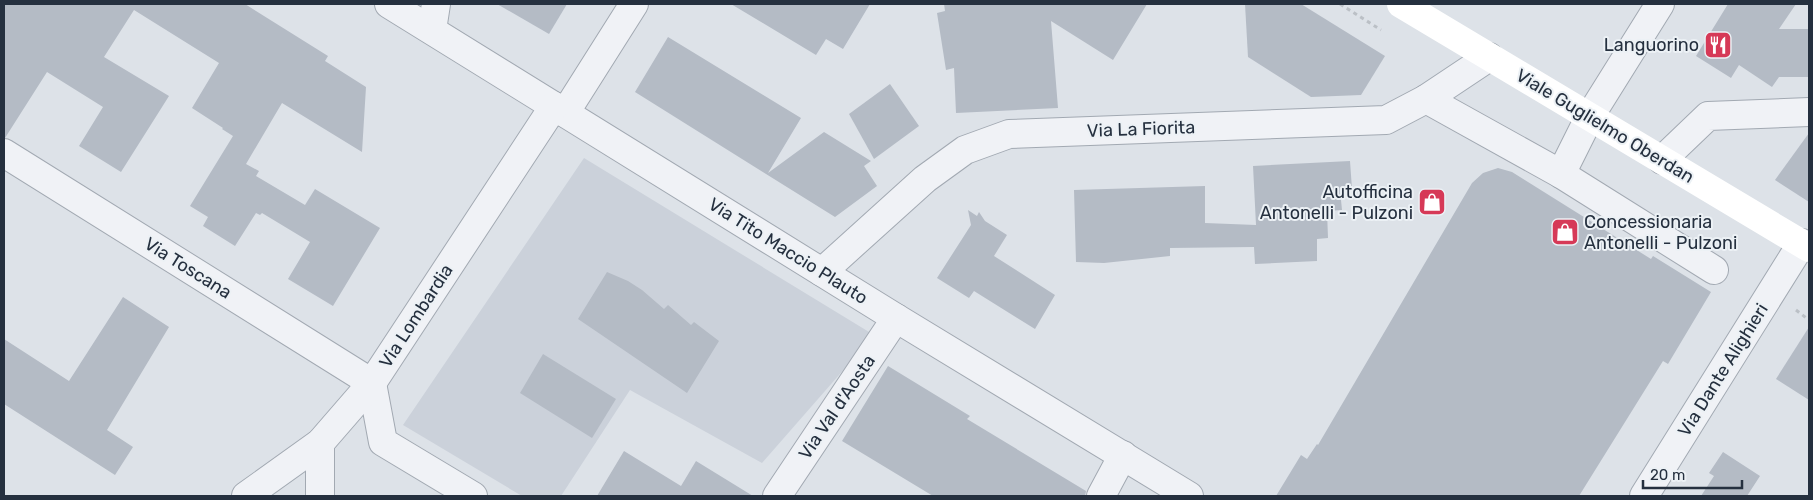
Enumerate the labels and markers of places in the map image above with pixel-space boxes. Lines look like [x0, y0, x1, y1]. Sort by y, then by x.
restaurant icon: Languorino [1703, 30, 1733, 60]
place label: Languorino [1604, 34, 1699, 56]
place label: Autofficina Antonelli - Pulzoni [1260, 181, 1413, 224]
shop icon: Autofficina Antonelli - Pulzoni [1417, 187, 1447, 217]
place label: Concessionaria Antonelli - Pulzoni [1584, 211, 1737, 254]
shop icon: Concessionaria Antonelli - Pulzoni [1550, 217, 1580, 247]

